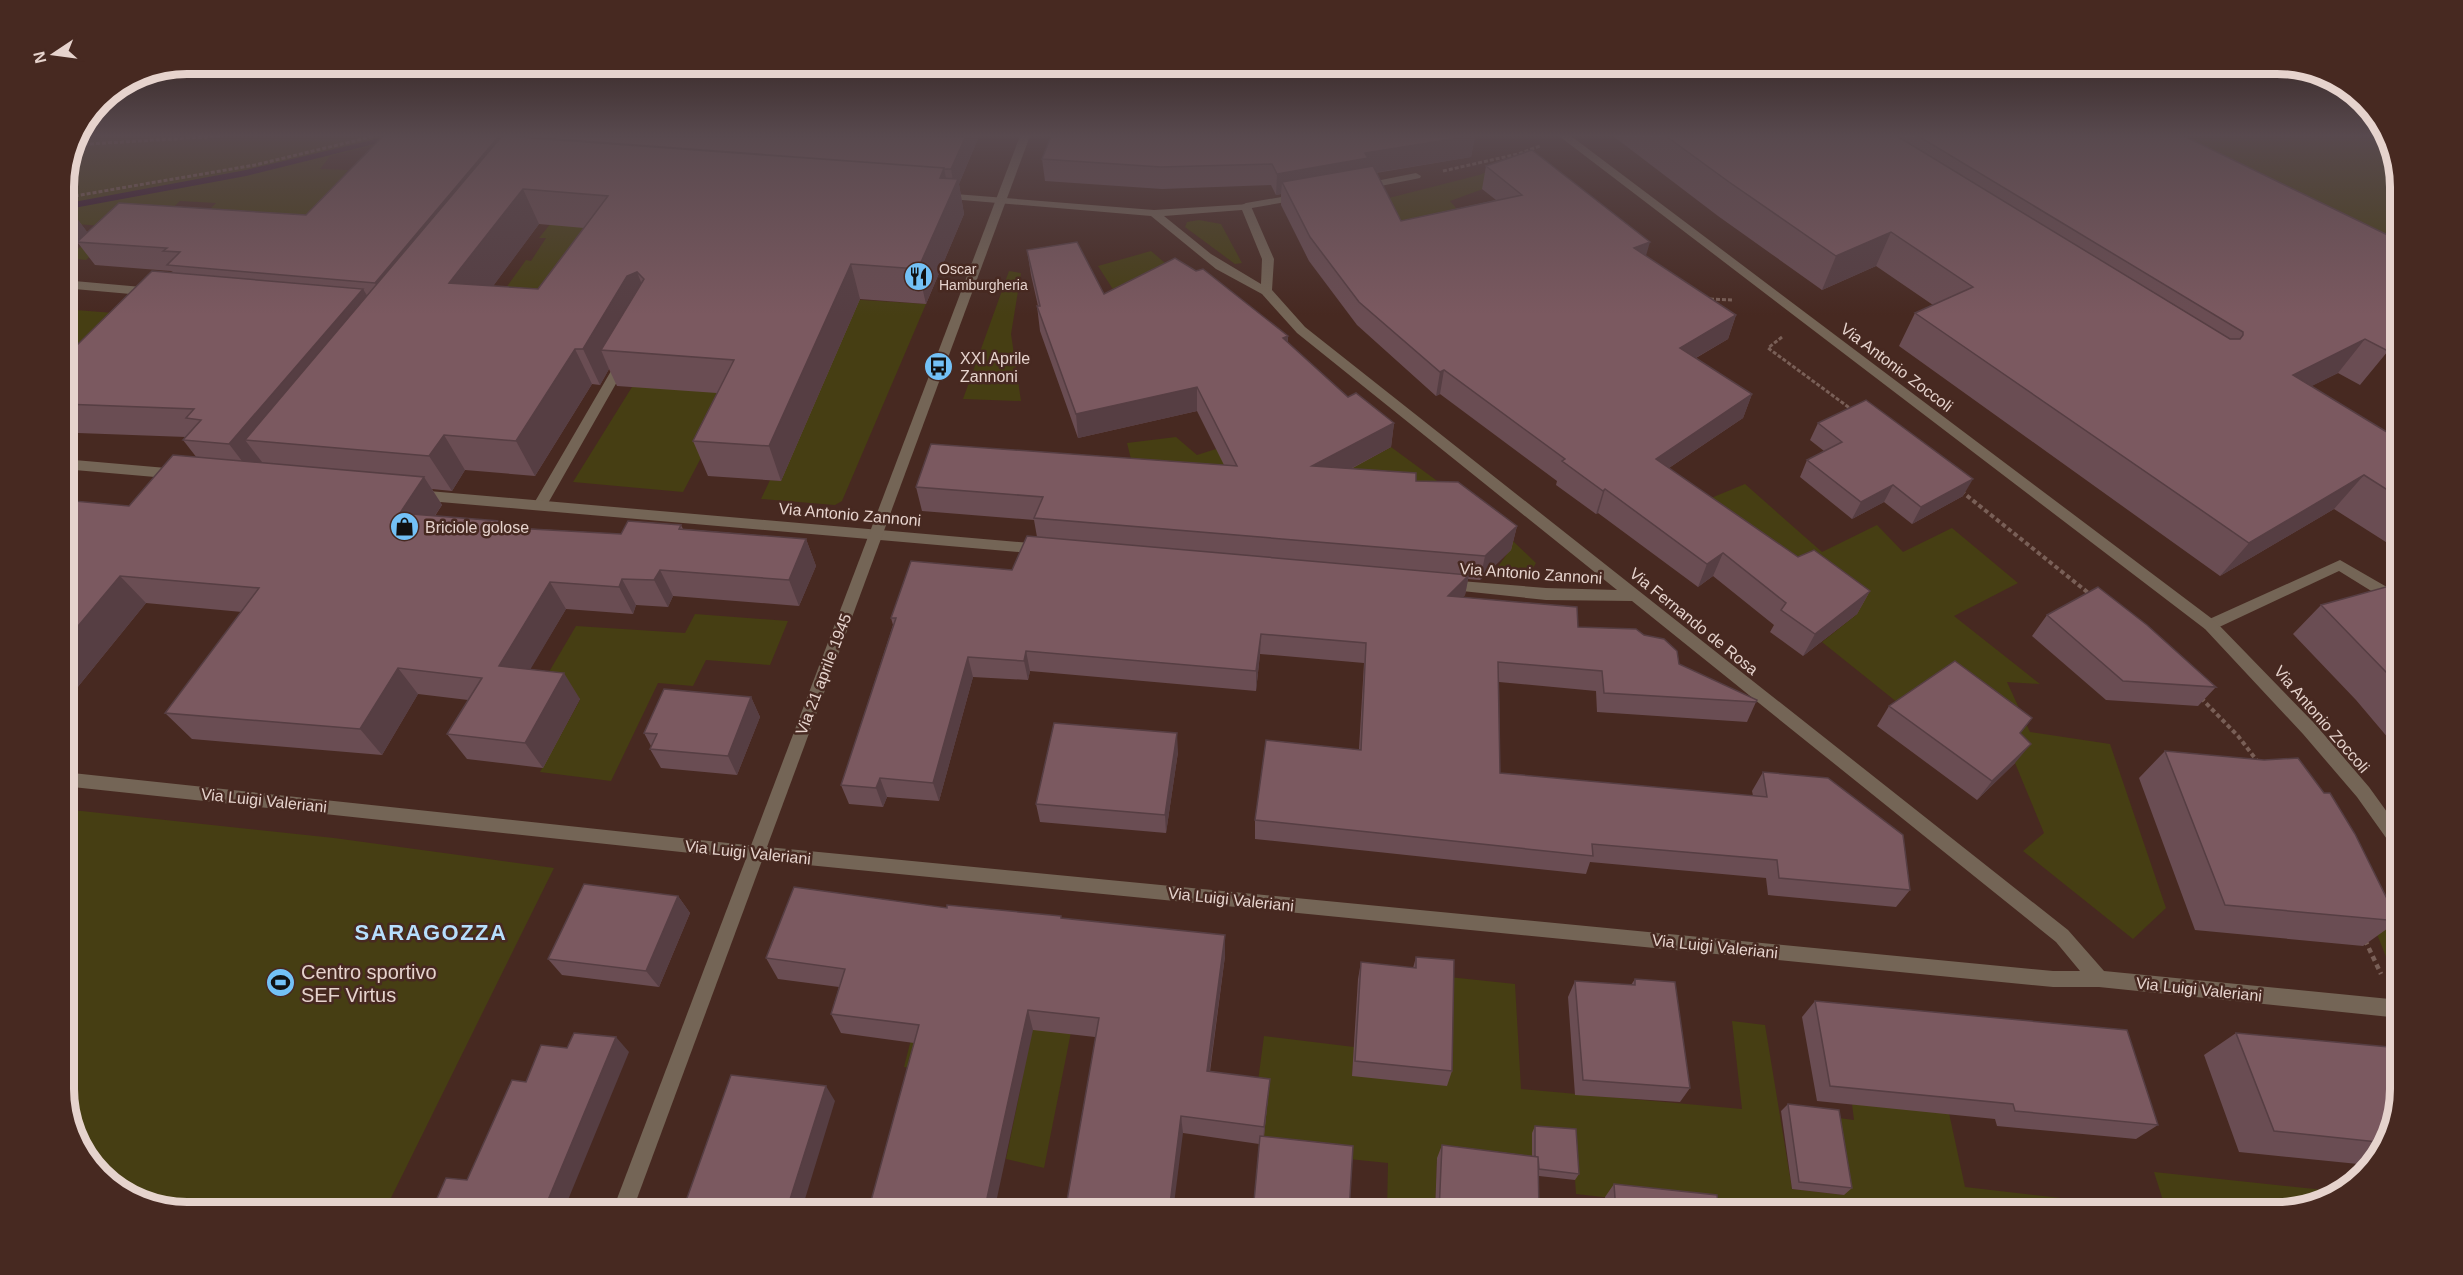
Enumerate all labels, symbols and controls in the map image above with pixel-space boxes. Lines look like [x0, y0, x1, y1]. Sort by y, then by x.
north arrow [24, 24, 84, 84]
text: N [30, 50, 49, 65]
restaurant icon: Oscar Hamburgheria [902, 261, 934, 293]
place label: Oscar Hamburgheria [939, 261, 1028, 293]
street label: Via Antonio Zoccoli [1837, 320, 1956, 415]
place label: XXI Aprile Zannoni [960, 350, 1030, 385]
bus stop icon: XXI Aprile Zannoni [923, 351, 955, 383]
street label: Via Antonio Zannoni [778, 500, 922, 529]
shop icon: Briciole golose [388, 511, 420, 543]
place label: Briciole golose [425, 519, 529, 536]
street label: Via Antonio Zannoni [1459, 560, 1603, 587]
street label: Via Fernando de Rosa [1626, 564, 1761, 678]
street label: Via 21 aprile 1945 [792, 611, 854, 737]
street label: Via Antonio Zoccoli [2271, 663, 2373, 776]
street label: Via Luigi Valeriani [200, 785, 328, 816]
street label: Via Luigi Valeriani [684, 837, 812, 868]
street label: Via Luigi Valeriani [1167, 884, 1295, 915]
district label: SARAGOZZA [355, 920, 507, 945]
street label: Via Luigi Valeriani [1651, 931, 1779, 962]
place label: Centro sportivo SEF Virtus [301, 961, 437, 1006]
sports icon: Centro sportivo SEF Virtus [264, 967, 296, 999]
street label: Via Luigi Valeriani [2135, 974, 2263, 1005]

